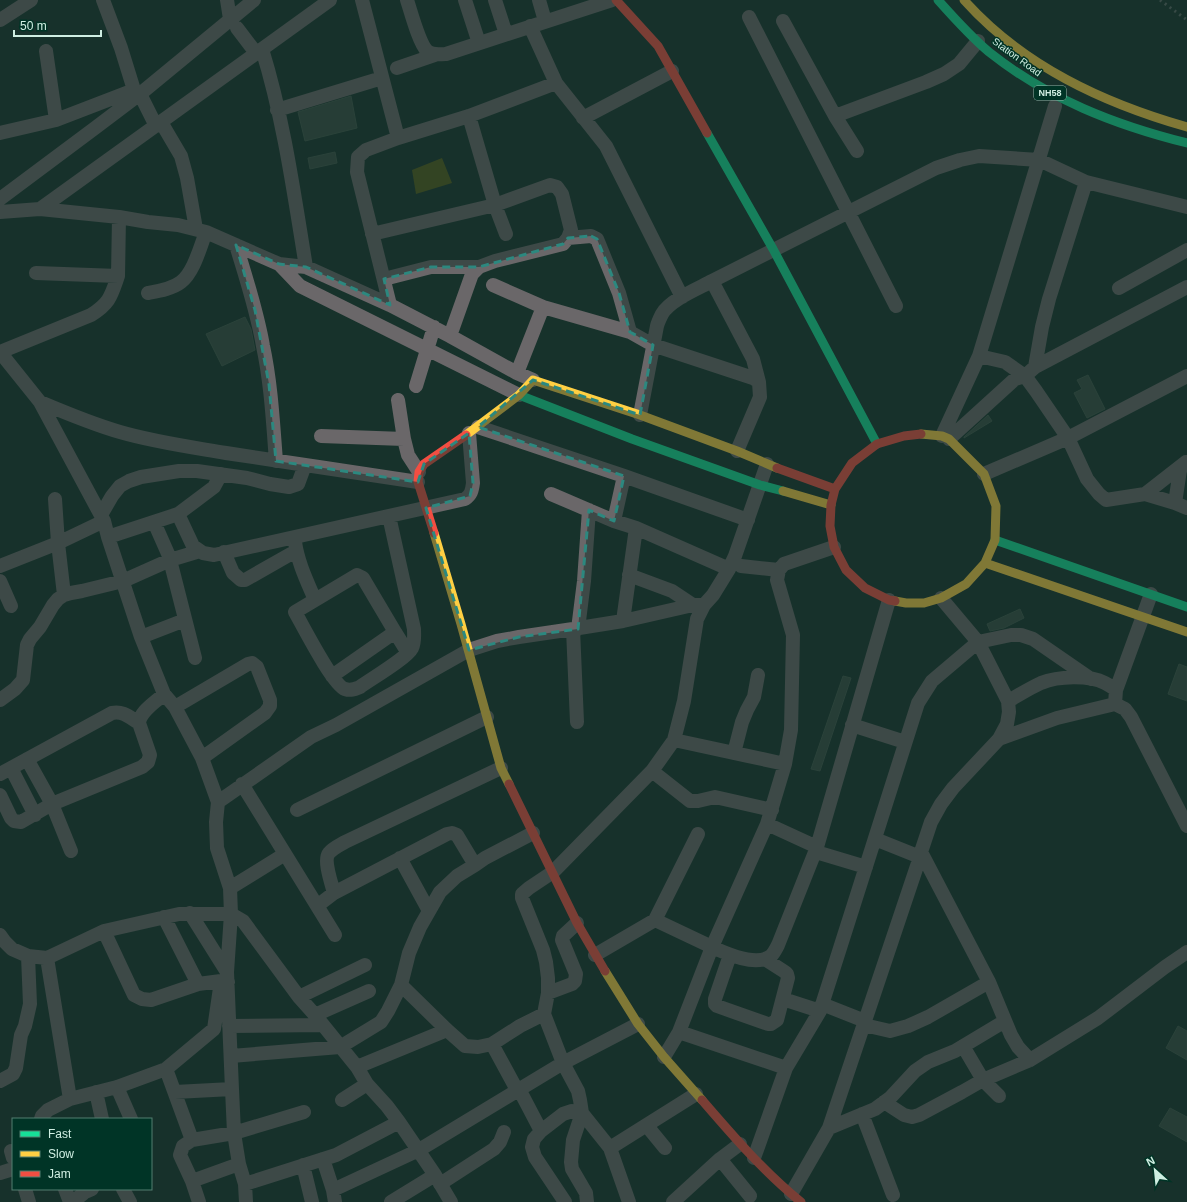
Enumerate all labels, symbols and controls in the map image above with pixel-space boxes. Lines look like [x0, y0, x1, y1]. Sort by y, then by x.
scale bar [14, 12, 101, 38]
text: 50 m [20, 19, 47, 33]
street label: Station Road [990, 36, 1044, 78]
road number: NH58 [1034, 86, 1066, 100]
legend [12, 1118, 152, 1190]
text: Fast [48, 1127, 72, 1141]
text: Slow [48, 1147, 74, 1161]
north arrow [1135, 1150, 1175, 1190]
text: N [1144, 1154, 1157, 1168]
text: Jam [48, 1167, 71, 1181]

